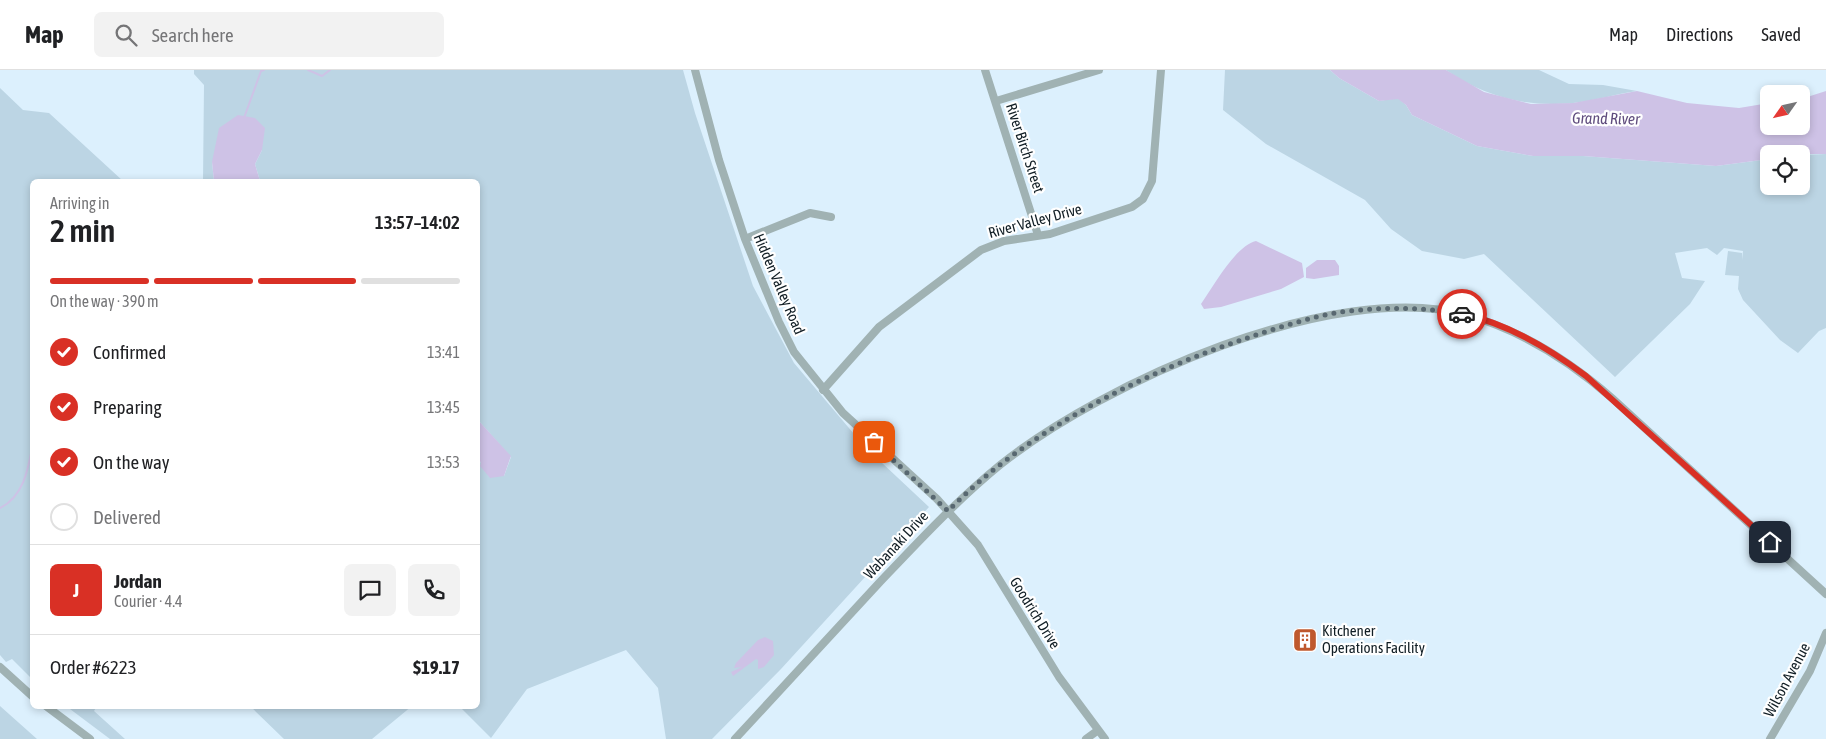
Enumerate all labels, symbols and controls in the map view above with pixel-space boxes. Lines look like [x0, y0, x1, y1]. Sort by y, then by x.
search box [94, 12, 444, 57]
text: Map [25, 21, 64, 48]
icon: search [112, 21, 140, 49]
text: Search here [152, 24, 234, 46]
text: Map [1609, 24, 1638, 45]
text: Directions [1666, 24, 1733, 45]
text: Saved [1761, 24, 1801, 45]
north arrow [1760, 85, 1810, 135]
map controls [1760, 85, 1810, 195]
street label: River Birch Street [1003, 101, 1048, 195]
water label: Grand River [1572, 108, 1641, 128]
button: locate [1760, 145, 1810, 195]
text: Arriving in [50, 194, 110, 212]
street label: River Valley Drive [986, 200, 1084, 241]
text: 13:57–14:02 [375, 211, 460, 233]
text: 2 min [50, 212, 115, 249]
street label: Hidden Valley Road [751, 231, 808, 337]
courier [1437, 289, 1487, 339]
text: On the way · 390 m [50, 292, 159, 310]
icon: car [1448, 300, 1476, 328]
icon: check [50, 338, 78, 366]
text: Confirmed [93, 341, 166, 363]
text: 13:41 [427, 343, 460, 361]
icon: check [50, 393, 78, 421]
text: Preparing [93, 396, 162, 418]
text: 13:45 [427, 398, 460, 416]
pin [853, 421, 895, 463]
icon: bag [860, 428, 888, 456]
icon: check [50, 448, 78, 476]
text: On the way [93, 451, 170, 473]
text: 13:53 [427, 453, 460, 471]
text: Delivered [93, 506, 161, 528]
street label: Wabanaki Drive [860, 507, 931, 582]
pin [1749, 521, 1791, 563]
icon: home [1756, 528, 1784, 556]
button: chat [344, 564, 396, 616]
button: phone [408, 564, 460, 616]
text: Jordan [114, 570, 162, 592]
street label: Goodrich Drive [1007, 574, 1064, 652]
text: J [73, 579, 79, 601]
text: Courier · 4.4 [114, 592, 183, 610]
place label: Kitchener Operations Facility [1322, 622, 1425, 656]
building icon: Kitchener Operations Facility [1292, 627, 1318, 653]
street label: Wilson Avenue [1760, 640, 1813, 720]
text: Order #6223 [50, 656, 137, 678]
text: $19.17 [413, 656, 460, 678]

